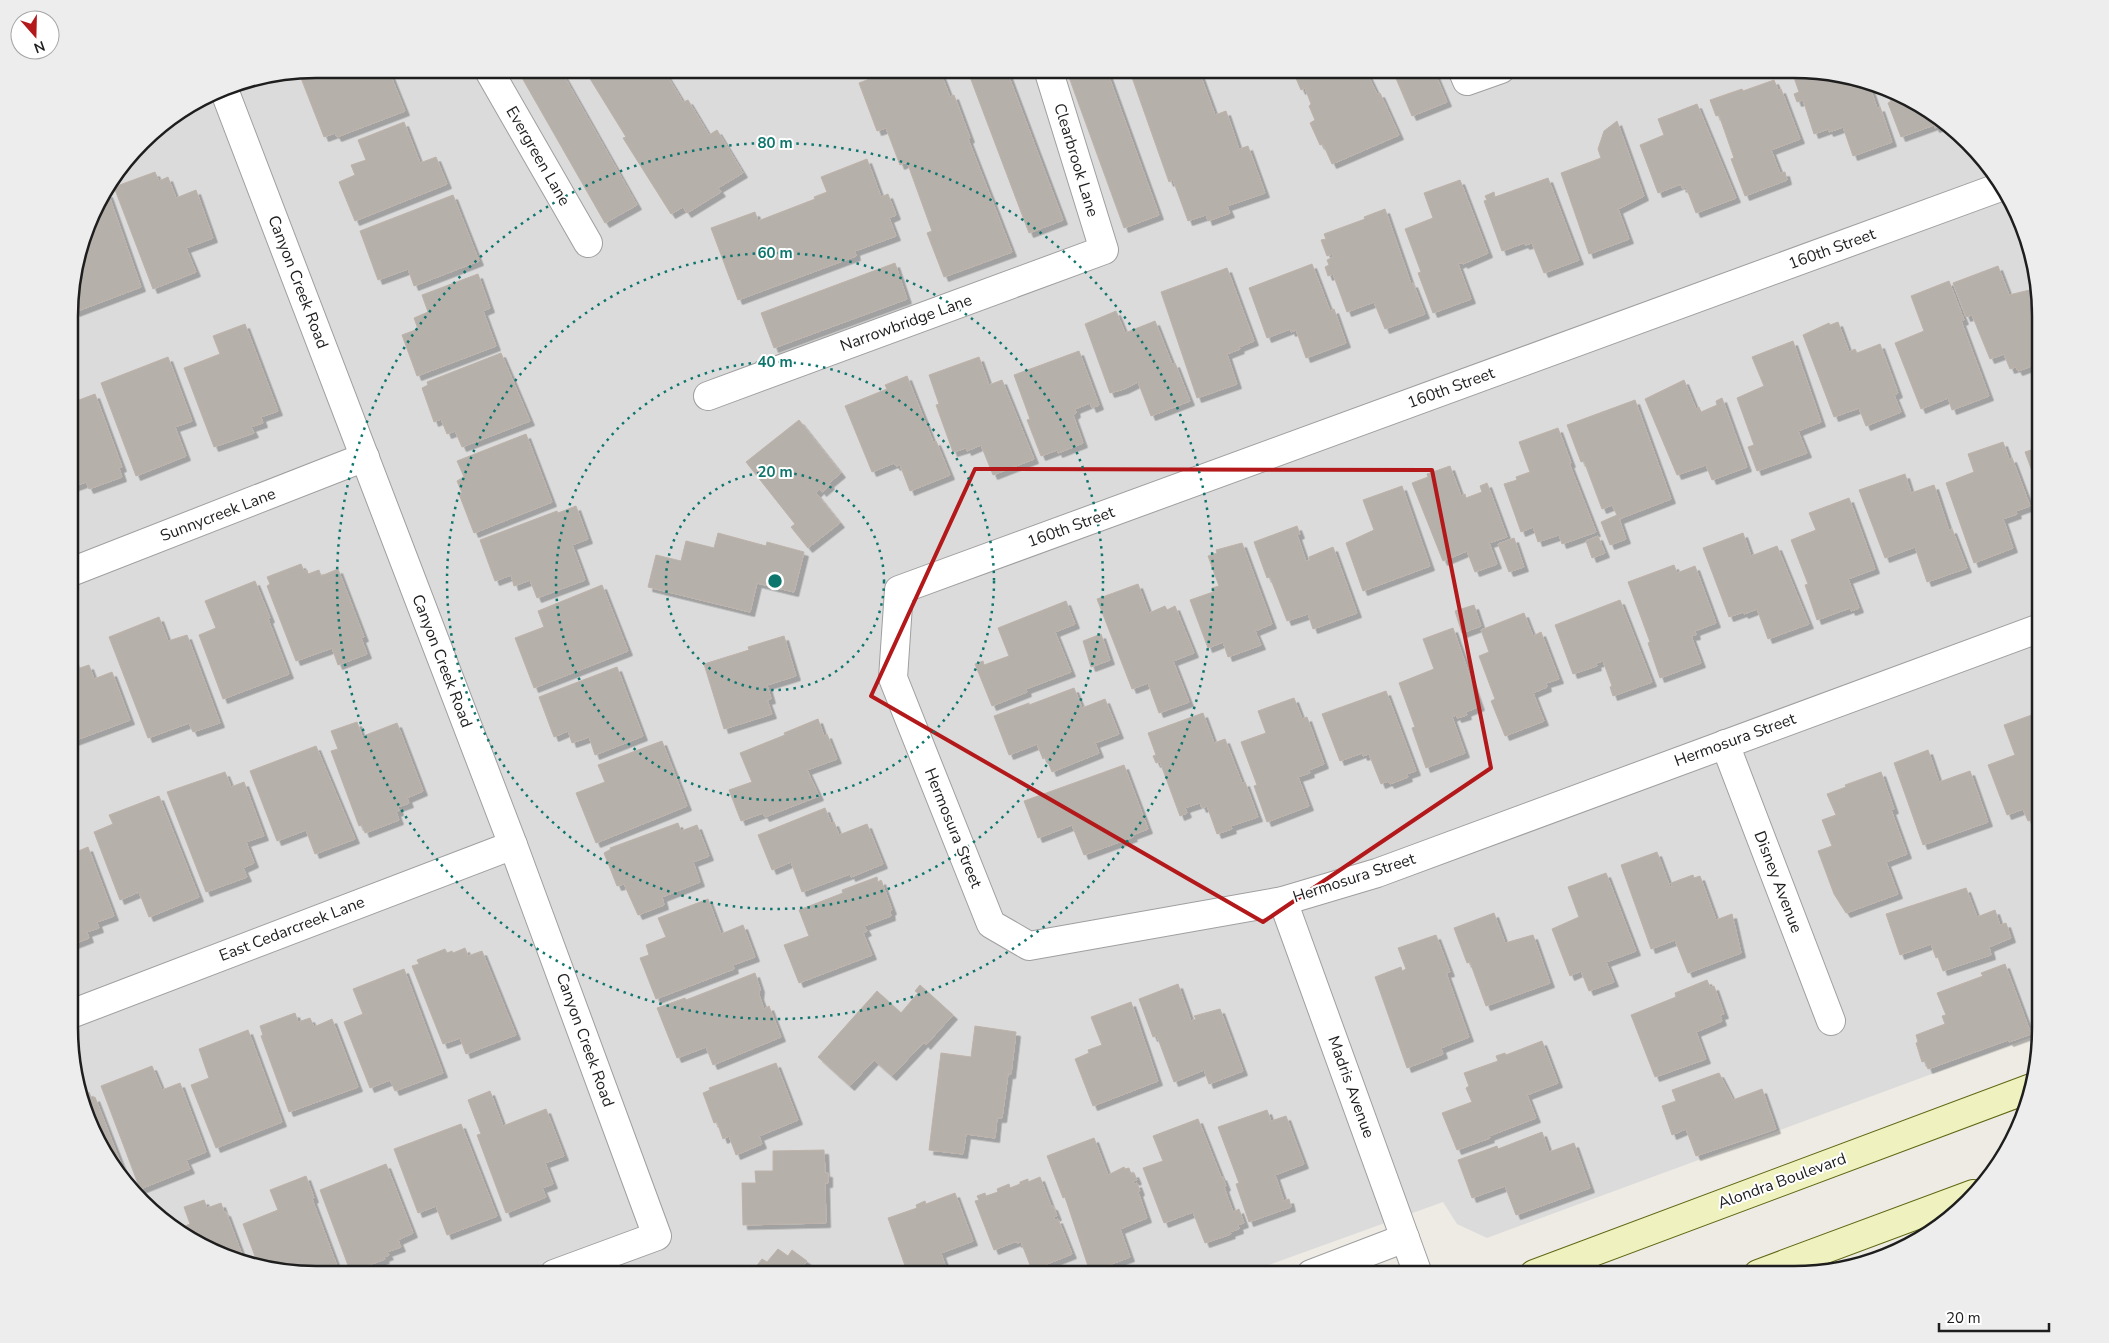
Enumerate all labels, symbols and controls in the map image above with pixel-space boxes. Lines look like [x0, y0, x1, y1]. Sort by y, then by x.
north arrow [10, 10, 60, 60]
text: N [31, 36, 47, 57]
street label: Clearbrook Lane [1048, 100, 1104, 220]
street label: Evergreen Lane [501, 102, 575, 210]
text: 80 m [757, 133, 793, 153]
street label: Canyon Creek Road [262, 212, 334, 352]
street label: 160th Street [1785, 223, 1879, 275]
text: 60 m [757, 243, 793, 263]
street label: Narrowbridge Lane [837, 289, 975, 357]
text: 40 m [757, 352, 793, 372]
street label: 160th Street [1404, 362, 1498, 414]
text: 20 m [757, 462, 793, 482]
street label: Sunnycreek Lane [157, 483, 279, 547]
street label: 160th Street [1024, 501, 1118, 553]
centre of rings [766, 572, 784, 590]
street label: Canyon Creek Road [406, 591, 478, 731]
street label: Hermosura Street [1671, 708, 1799, 772]
street label: Hermosura Street [919, 765, 987, 892]
street label: Disney Avenue [1748, 828, 1808, 936]
street label: Hermosura Street [1290, 848, 1418, 908]
street label: East Cedarcreek Lane [216, 891, 368, 967]
street label: Canyon Creek Road [551, 970, 619, 1110]
street label: Madris Avenue [1322, 1033, 1380, 1141]
street label: Alondra Boulevard [1715, 1148, 1849, 1214]
scale bar [1939, 1300, 2049, 1332]
text: 20 m [1946, 1308, 1981, 1328]

